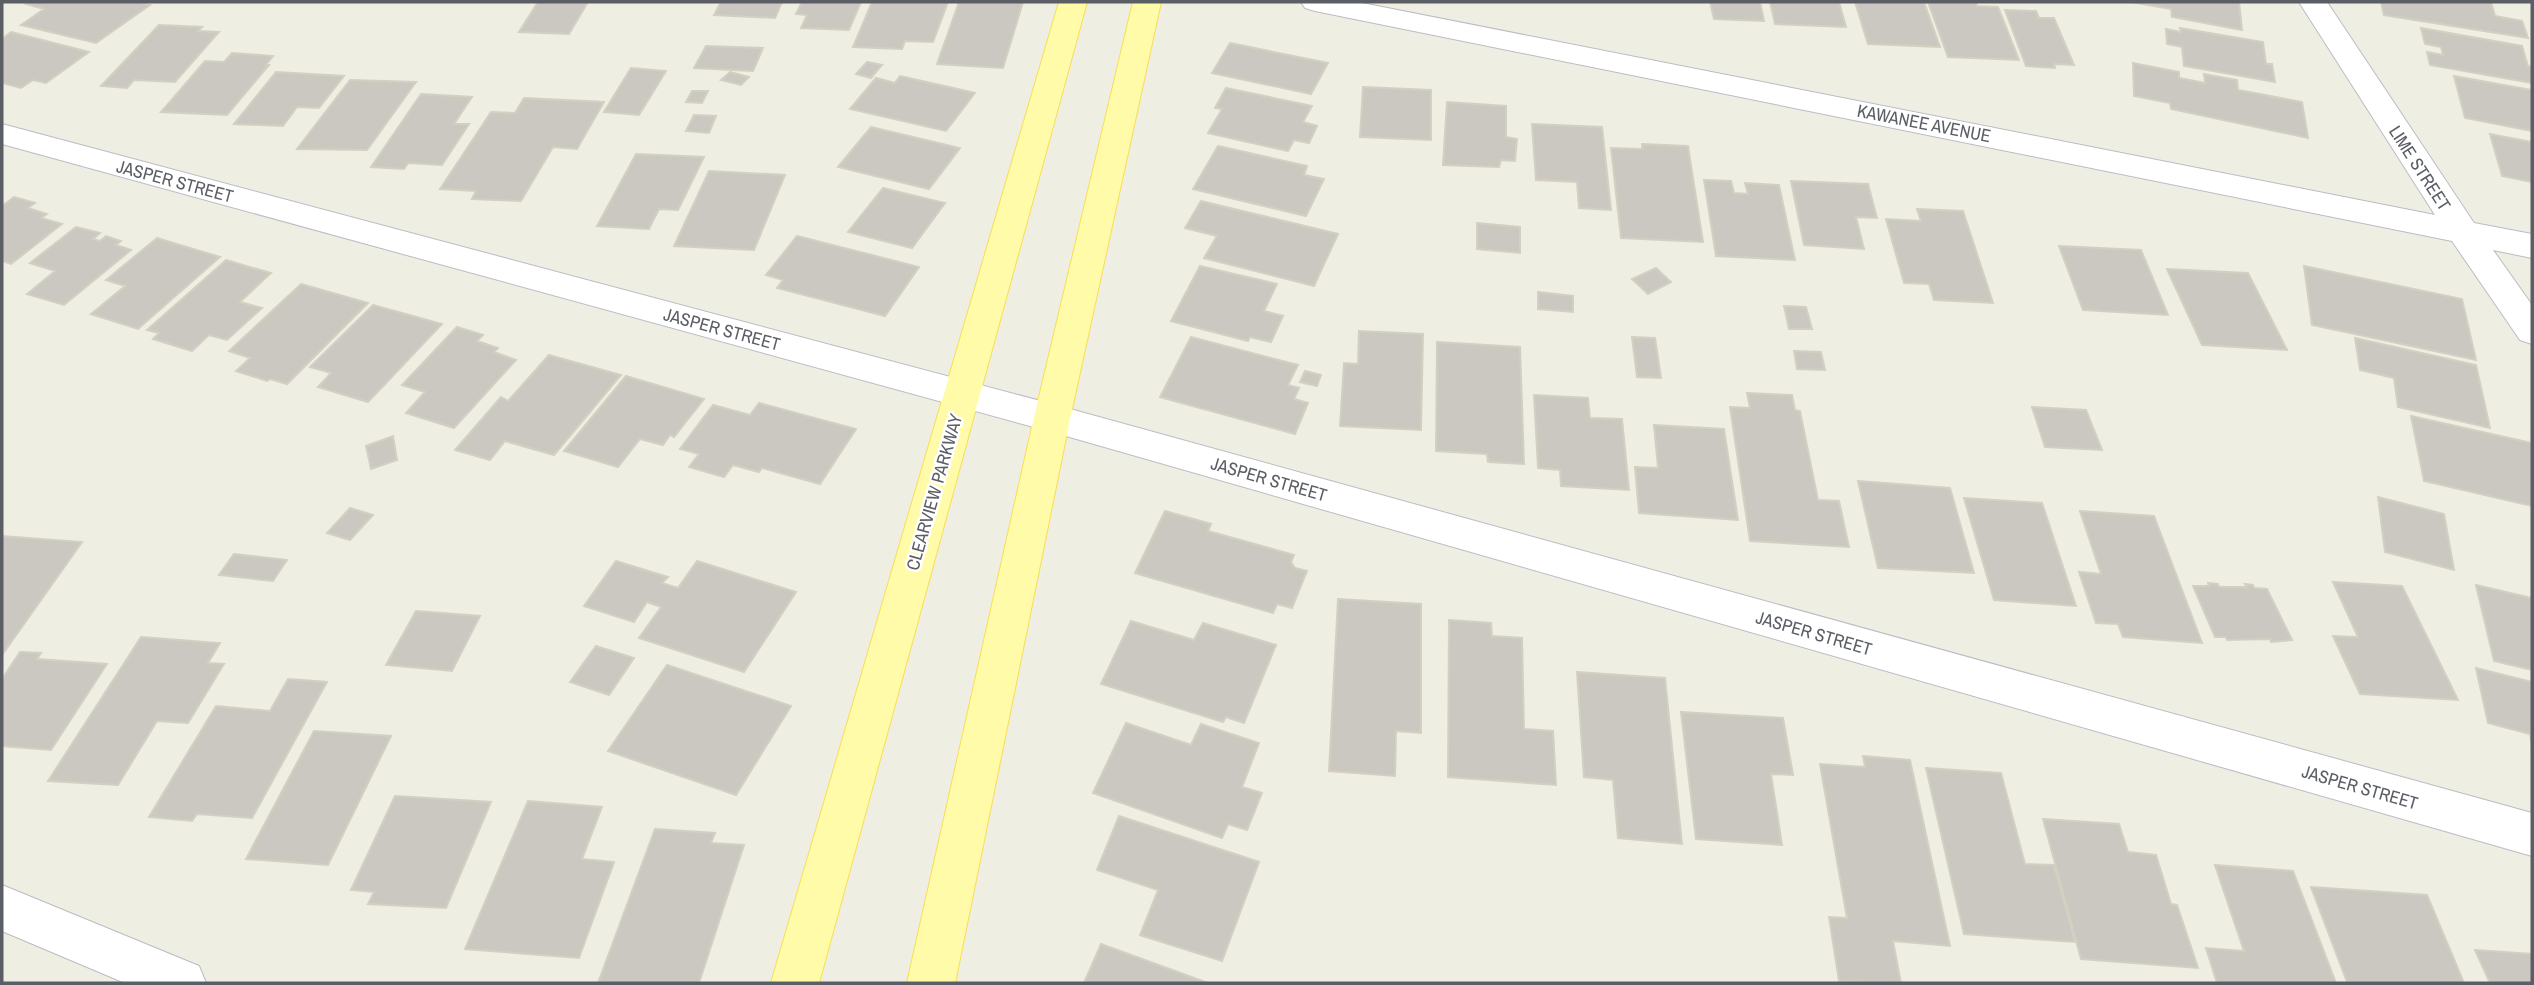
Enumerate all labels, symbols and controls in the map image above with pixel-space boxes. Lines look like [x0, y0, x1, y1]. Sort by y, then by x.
street label: KAWANEE AVENUE [1855, 98, 1993, 148]
street label: LIME STREET [2383, 121, 2457, 215]
street label: JASPER STREET [114, 153, 236, 209]
street label: JASPER STREET [661, 301, 783, 357]
street label: CLEARVIEW PARKWAY [900, 411, 968, 573]
street label: JASPER STREET [1208, 450, 1330, 508]
street label: JASPER STREET [1753, 604, 1875, 662]
street label: JASPER STREET [2299, 758, 2421, 816]

